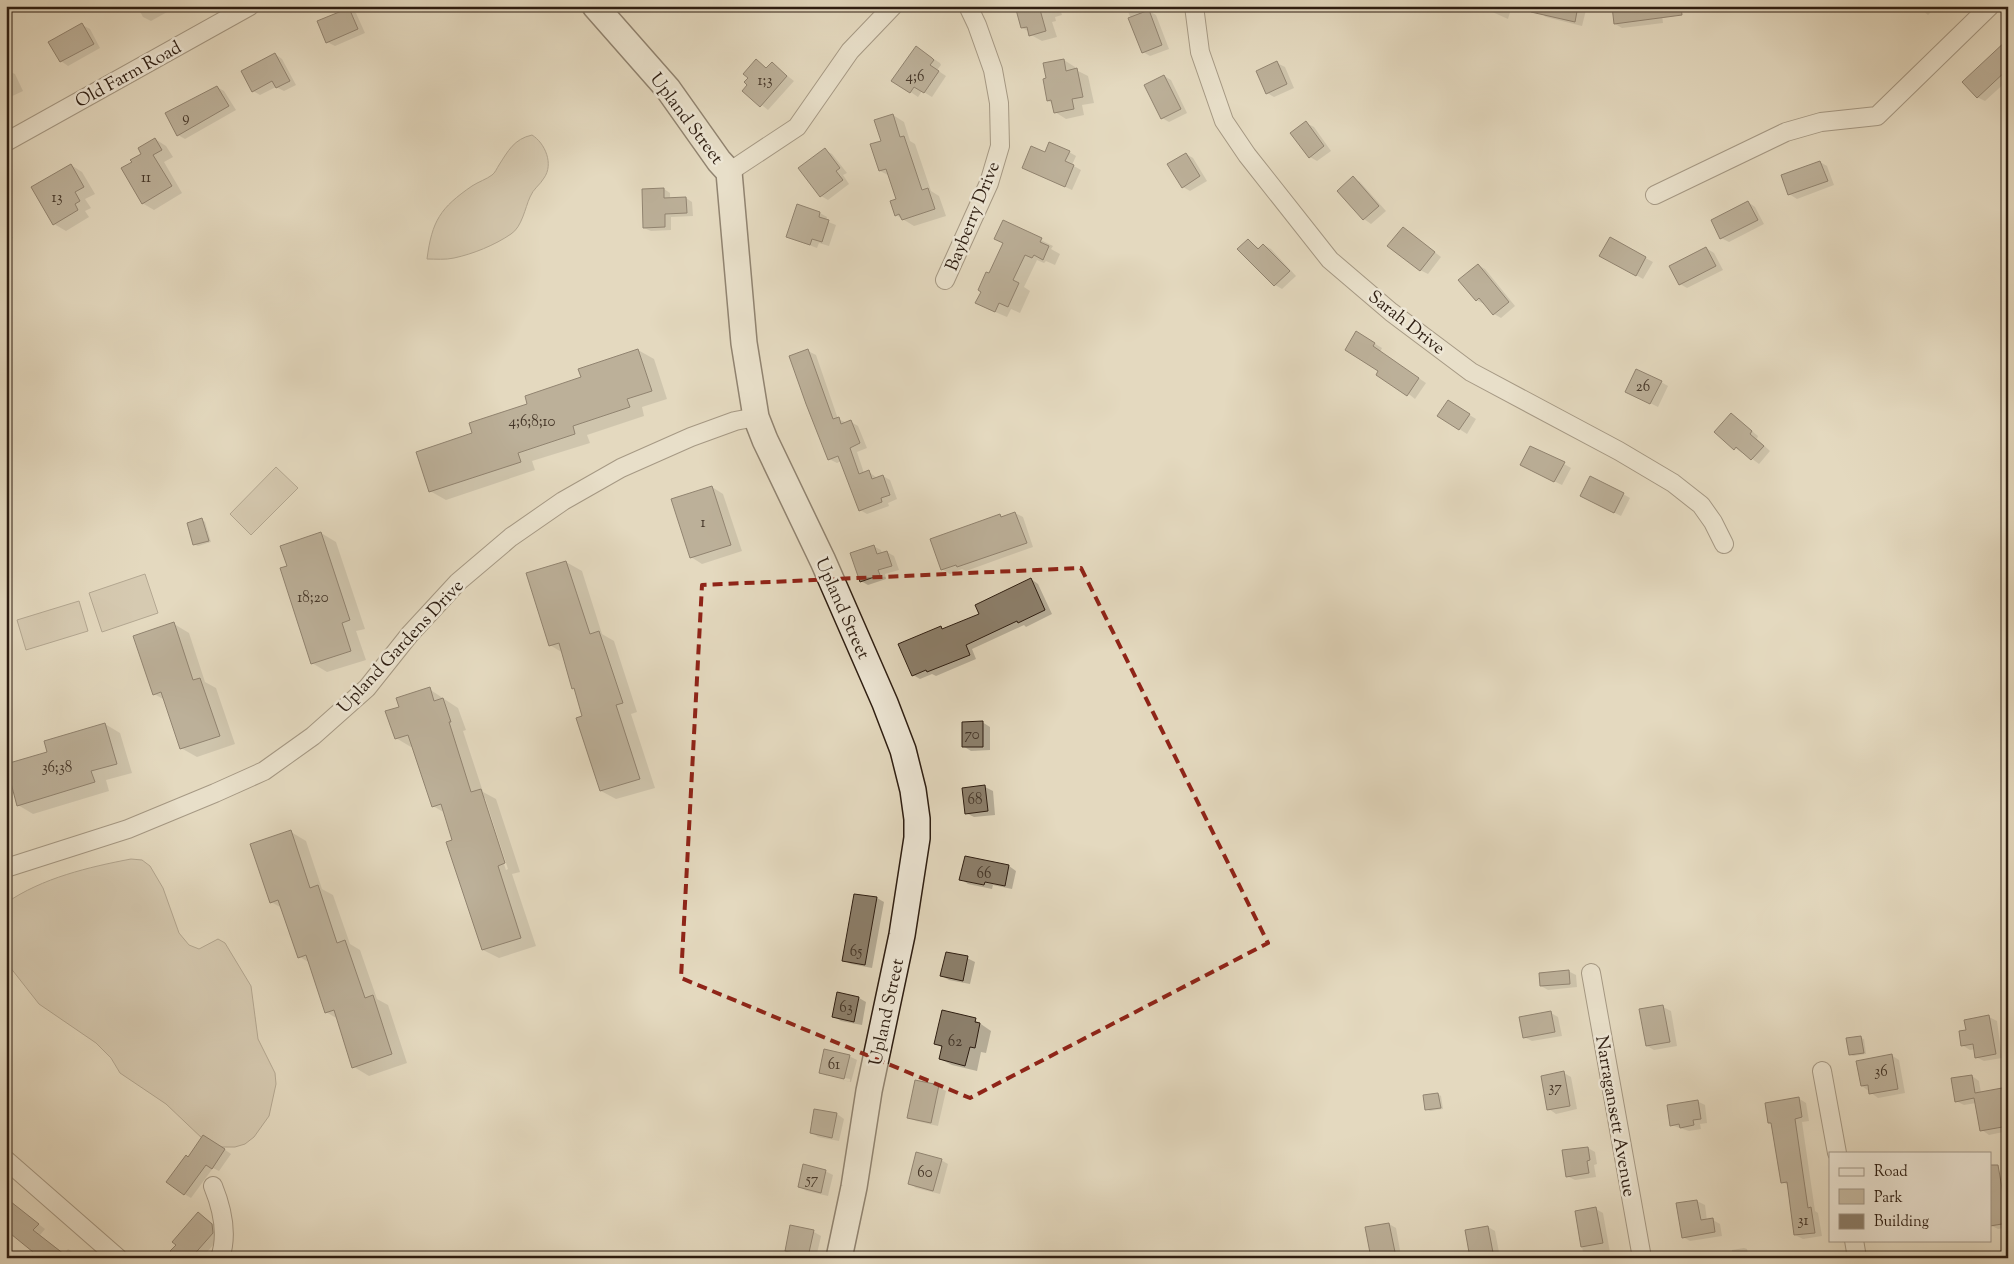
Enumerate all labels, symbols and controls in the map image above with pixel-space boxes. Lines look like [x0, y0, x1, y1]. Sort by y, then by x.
street label: Old Farm Road [71, 36, 187, 116]
house number: 4;6 [906, 67, 924, 88]
street label: Upland Street [642, 68, 729, 170]
house number: 1;3 [757, 71, 773, 92]
house number: 9 [182, 108, 190, 129]
street label: Bayberry Drive [940, 158, 1008, 275]
house number: 11 [141, 168, 151, 189]
house number: 13 [51, 188, 63, 209]
street label: Sarah Drive [1362, 285, 1450, 362]
house number: 26 [1636, 377, 1650, 398]
house number: 4;6;8;10 [508, 412, 556, 433]
house number: 1 [700, 513, 706, 534]
street label: Upland Street [807, 554, 875, 664]
street label: Upland Gardens Drive [332, 574, 471, 720]
house number: 18;20 [297, 588, 329, 609]
house number: 70 [964, 725, 980, 746]
house number: 36;38 [42, 758, 72, 779]
house number: 68 [968, 790, 982, 811]
house number: 66 [977, 864, 991, 885]
house number: 65 [850, 942, 862, 963]
street label: Upland Street [864, 956, 912, 1068]
house number: 63 [839, 998, 853, 1019]
house number: 62 [948, 1032, 962, 1053]
street label: Narragansett Avenue [1587, 1034, 1641, 1199]
house number: 61 [828, 1055, 840, 1076]
house number: 36 [1874, 1062, 1888, 1083]
house number: 37 [1548, 1078, 1562, 1099]
legend [1829, 1152, 1992, 1242]
text: Road [1874, 1162, 1908, 1183]
house number: 60 [917, 1163, 933, 1184]
house number: 57 [805, 1170, 819, 1191]
text: Park [1874, 1188, 1903, 1209]
house number: 31 [1797, 1211, 1809, 1232]
text: Building [1874, 1212, 1929, 1233]

